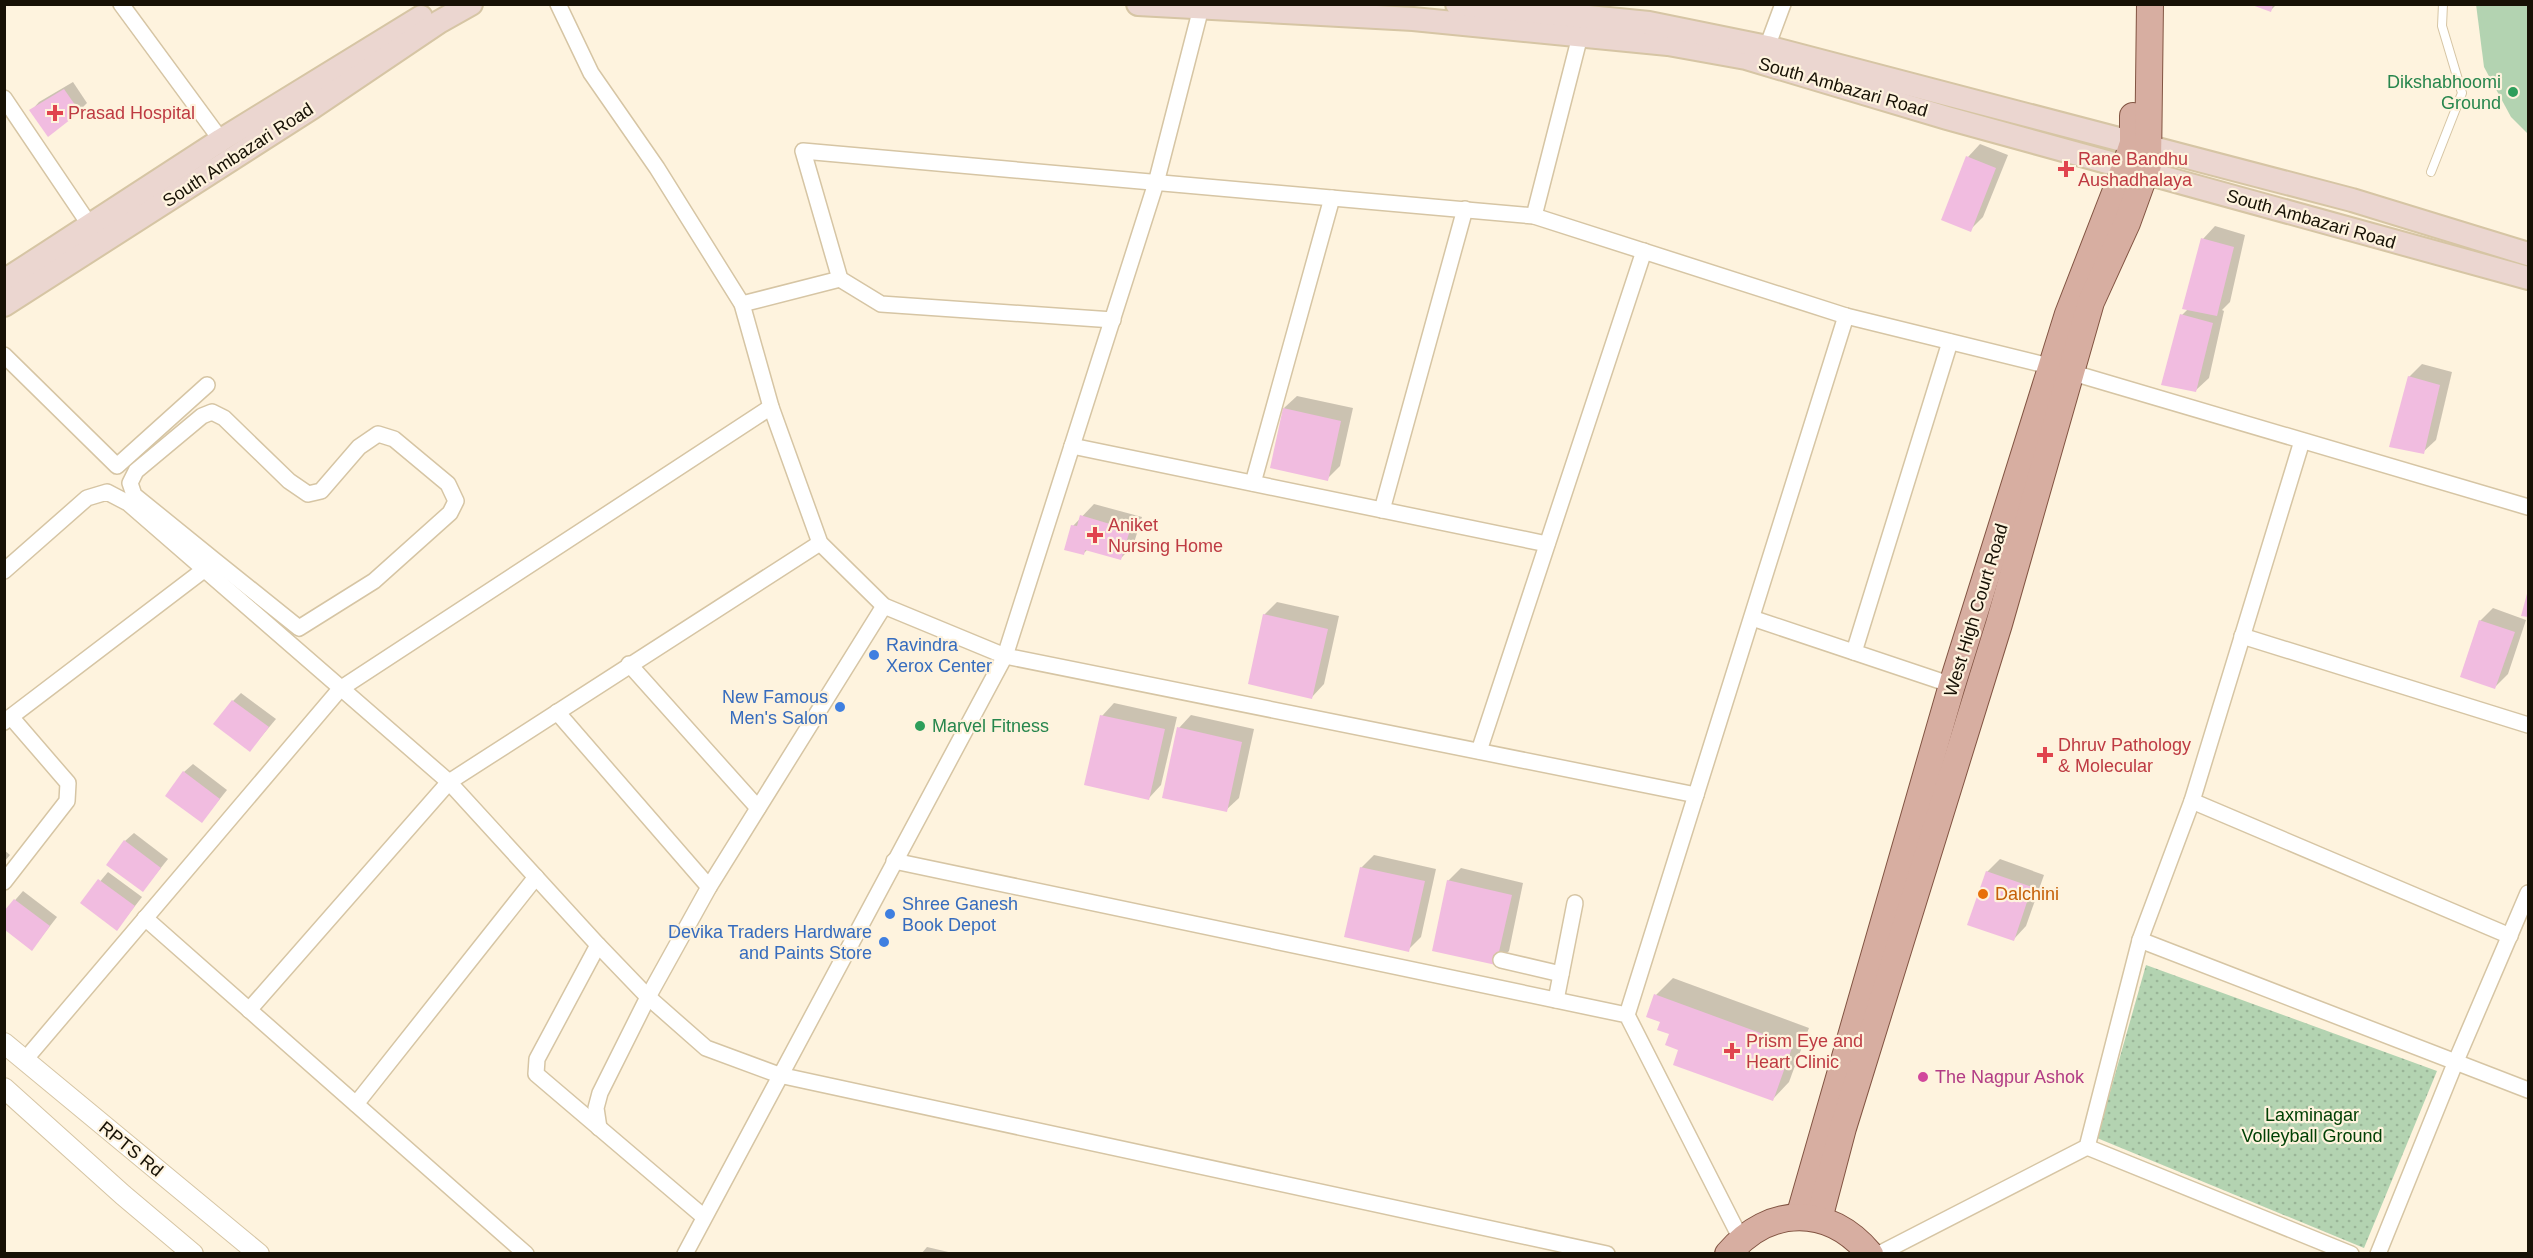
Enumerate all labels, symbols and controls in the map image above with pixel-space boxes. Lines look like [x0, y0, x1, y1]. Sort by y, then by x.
street label: South Ambazari Road [1756, 53, 1930, 121]
place label: Dikshabhoomi Ground [2387, 72, 2501, 113]
marker: Dikshabhoomi Ground [2506, 85, 2520, 99]
street label: South Ambazari Road [159, 99, 317, 211]
place label: Prasad Hospital [68, 103, 195, 123]
marker: Prasad Hospital [46, 104, 64, 122]
place label: Rane Bandhu Aushadhalaya [2078, 149, 2193, 190]
marker: Rane Bandhu Aushadhalaya [2059, 162, 2073, 176]
street label: South Ambazari Road [2224, 185, 2398, 253]
place label: Aniket Nursing Home [1108, 515, 1223, 556]
street label: West High Court Road [1940, 521, 2012, 699]
marker: Aniket Nursing Home [1086, 526, 1104, 544]
place label: Ravindra Xerox Center [886, 635, 992, 676]
marker: Ravindra Xerox Center [867, 648, 881, 662]
place label: New Famous Men's Salon [722, 687, 828, 728]
marker: New Famous Men's Salon [833, 700, 847, 714]
place label: Marvel Fitness [932, 716, 1049, 736]
marker: Marvel Fitness [913, 719, 927, 733]
place label: Dhruv Pathology & Molecular [2058, 735, 2191, 776]
marker: Dhruv Pathology & Molecular [2036, 746, 2054, 764]
place label: Dalchini [1995, 884, 2059, 904]
marker: Dalchini [1976, 887, 1990, 901]
place label: Shree Ganesh Book Depot [902, 894, 1018, 935]
marker: Shree Ganesh Book Depot [883, 907, 897, 921]
place label: Devika Traders Hardware and Paints Store [668, 922, 872, 963]
marker: Devika Traders Hardware and Paints Store [877, 935, 891, 949]
place label: Prism Eye and Heart Clinic [1746, 1031, 1863, 1072]
marker: Prism Eye and Heart Clinic [1723, 1042, 1741, 1060]
place label: The Nagpur Ashok [1935, 1067, 2085, 1087]
marker: The Nagpur Ashok [1916, 1070, 1930, 1084]
park label: Laxminagar Volleyball Ground [2241, 1105, 2383, 1146]
street label: RPTS Rd [95, 1117, 167, 1181]

